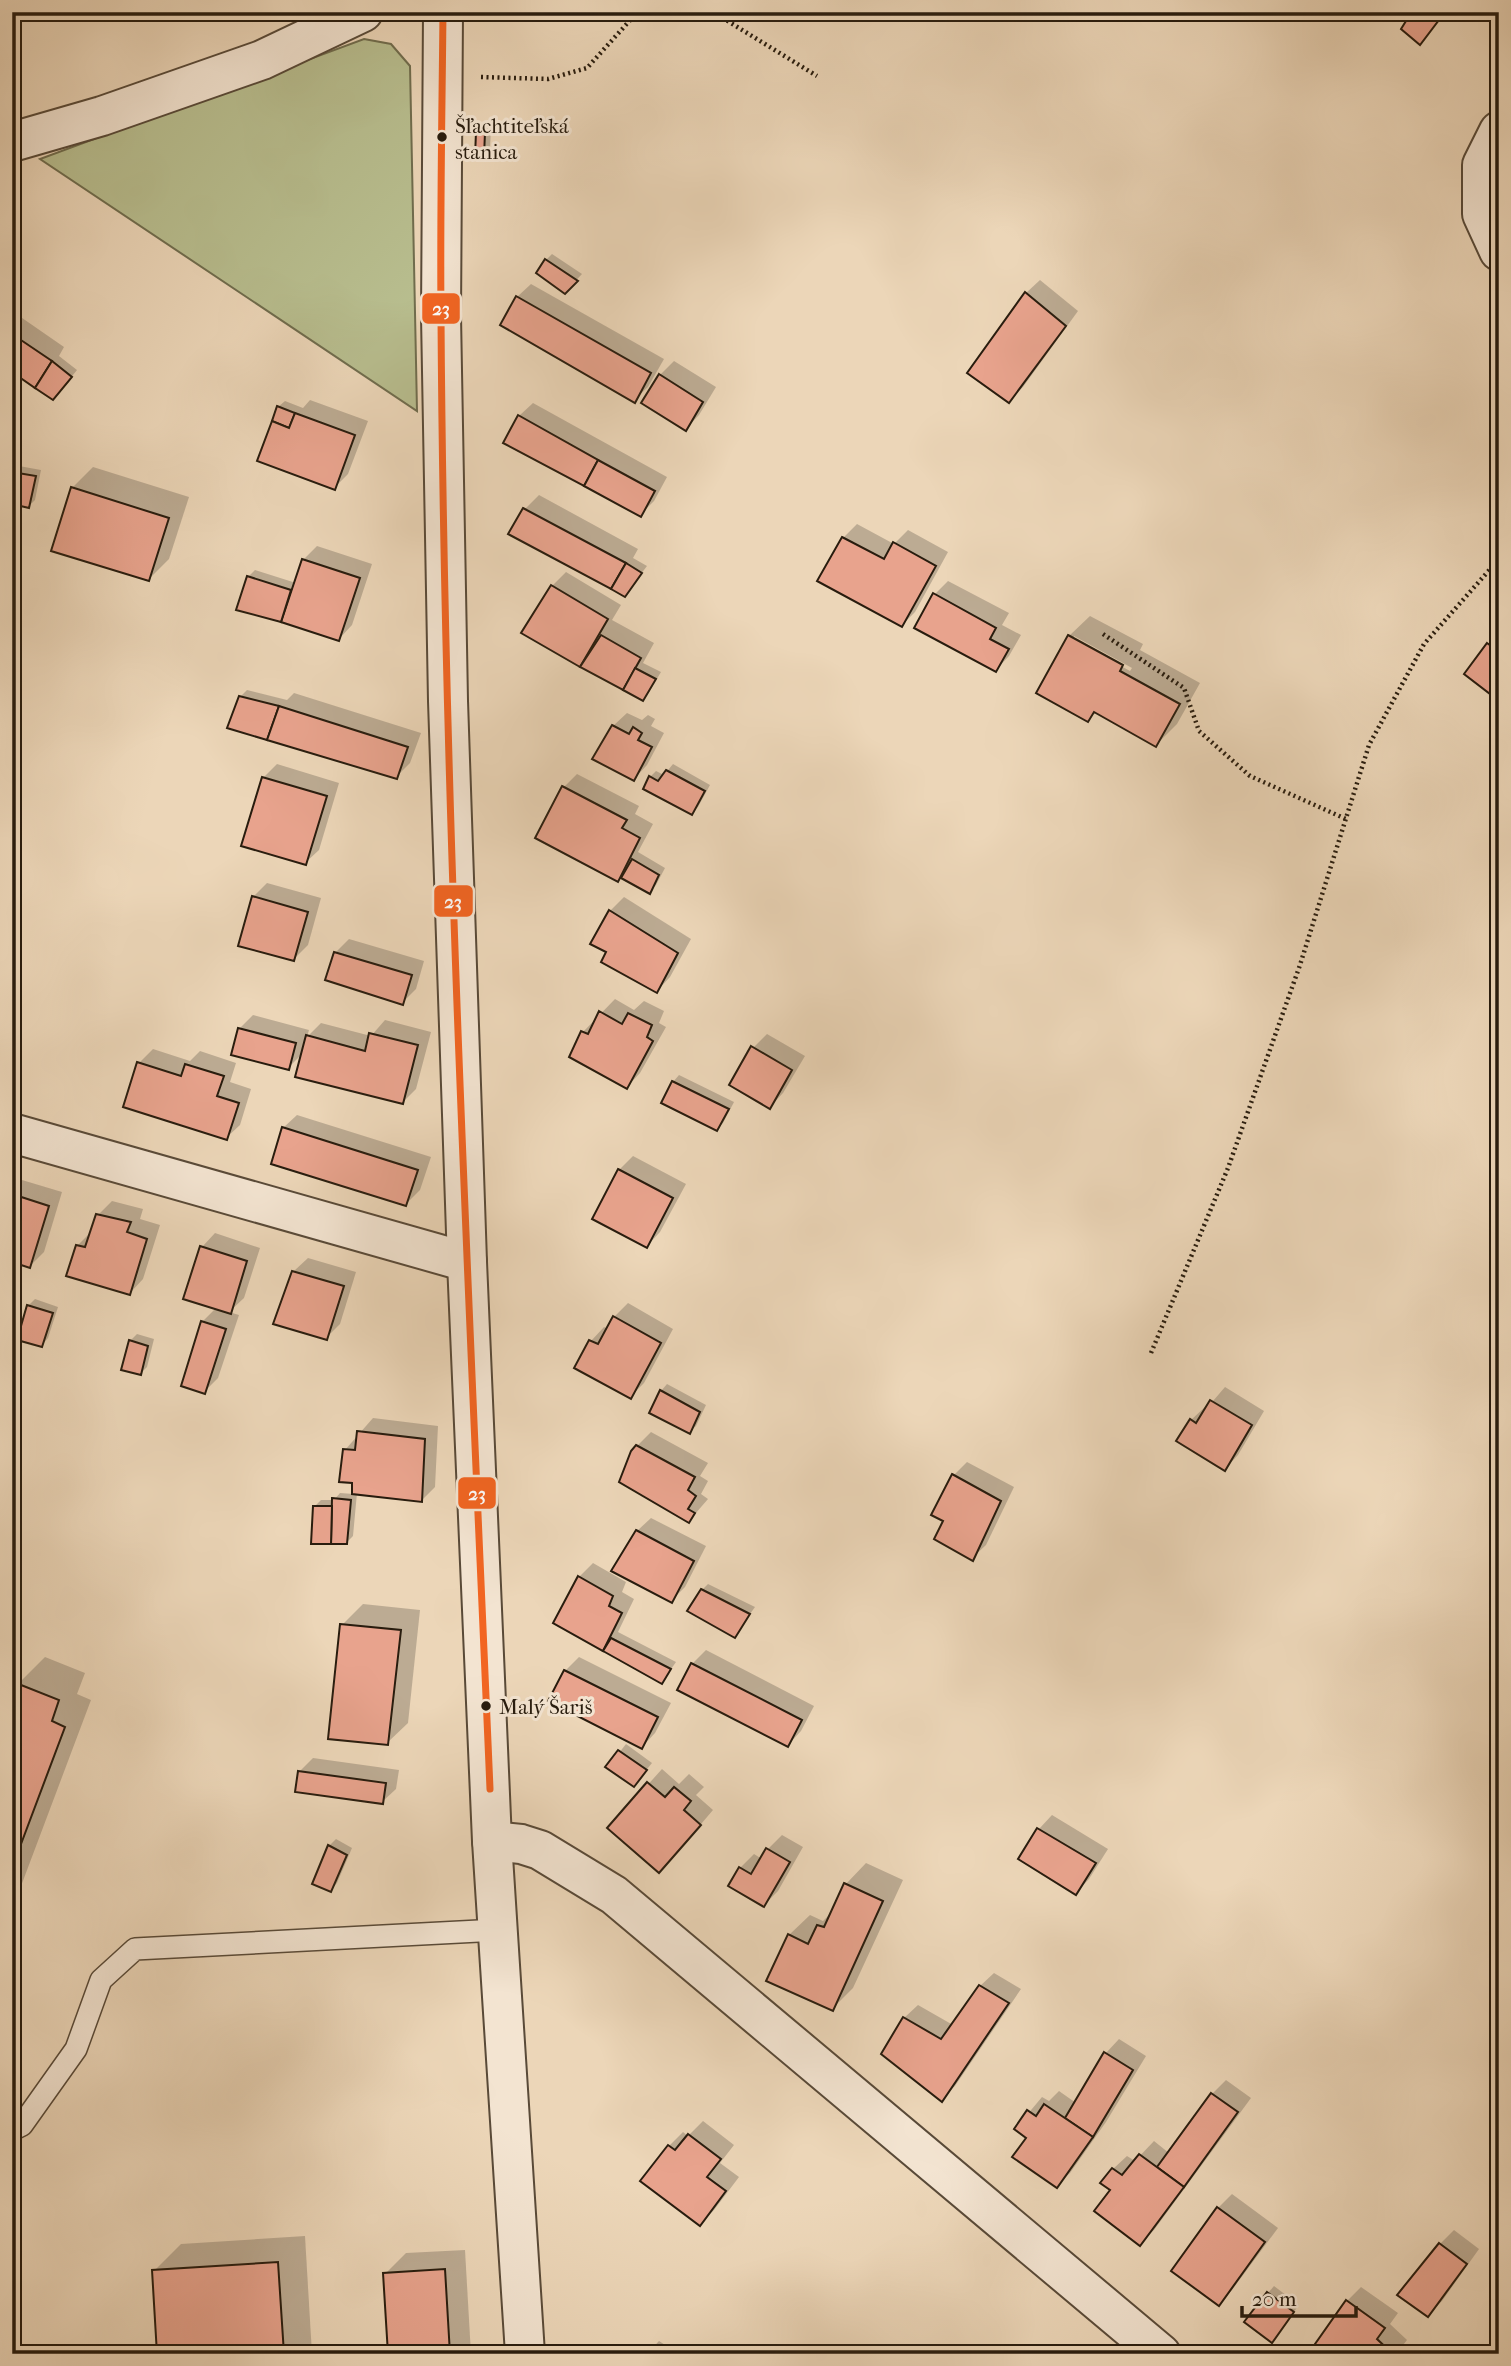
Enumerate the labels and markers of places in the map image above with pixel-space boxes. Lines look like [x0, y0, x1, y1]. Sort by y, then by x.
place label: Šľachtiteľská stanica [455, 114, 569, 164]
marker: Šľachtiteľská stanica [435, 130, 449, 144]
place label: Malý Šariš [499, 1695, 593, 1719]
marker: Malý Šariš [479, 1699, 493, 1713]

